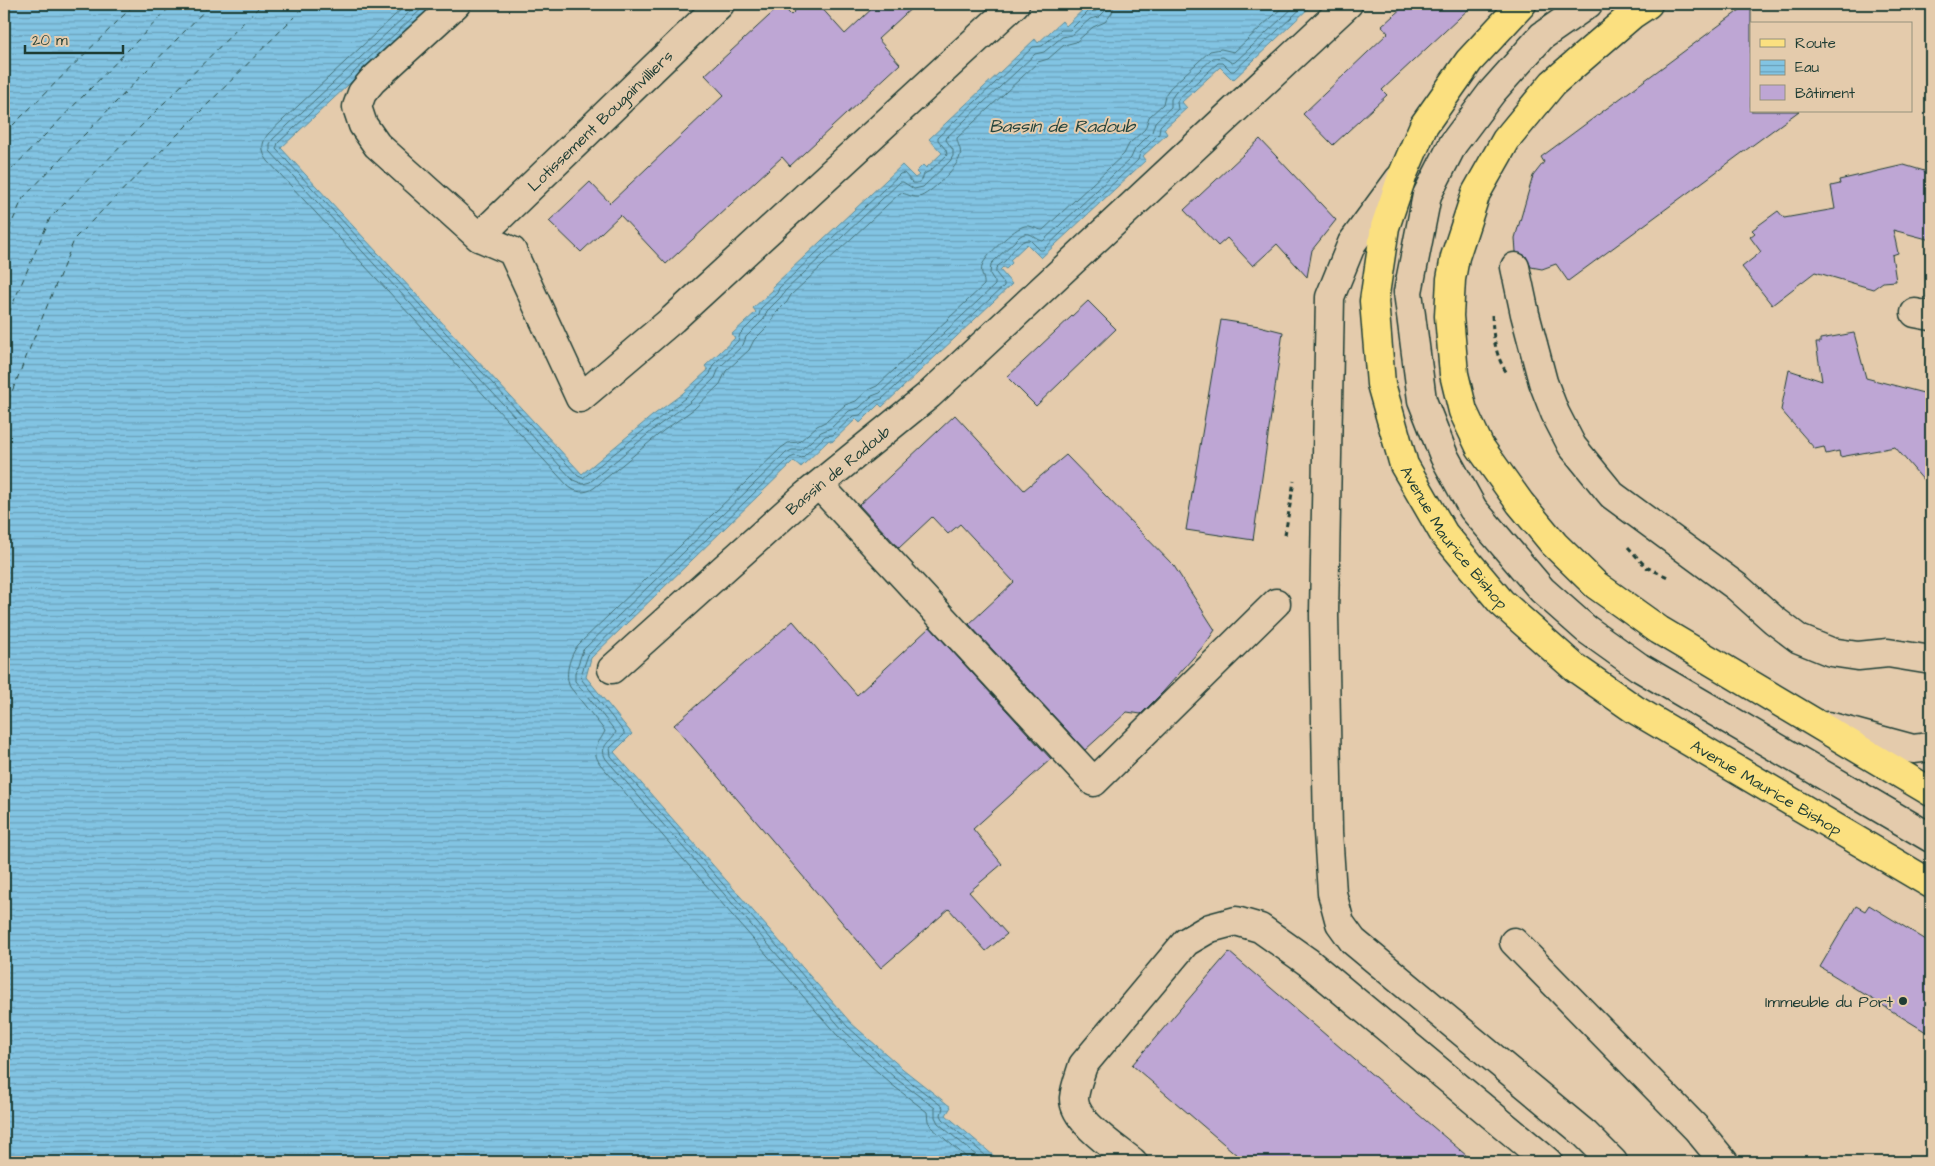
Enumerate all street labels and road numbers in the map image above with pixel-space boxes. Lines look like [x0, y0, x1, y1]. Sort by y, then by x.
street label: Lotissement Bougainvilliers [523, 45, 678, 197]
street label: Bassin de Radoub [781, 421, 895, 520]
street label: Avenue Maurice Bishop [1395, 462, 1512, 615]
street label: Avenue Maurice Bishop [1686, 735, 1846, 841]

